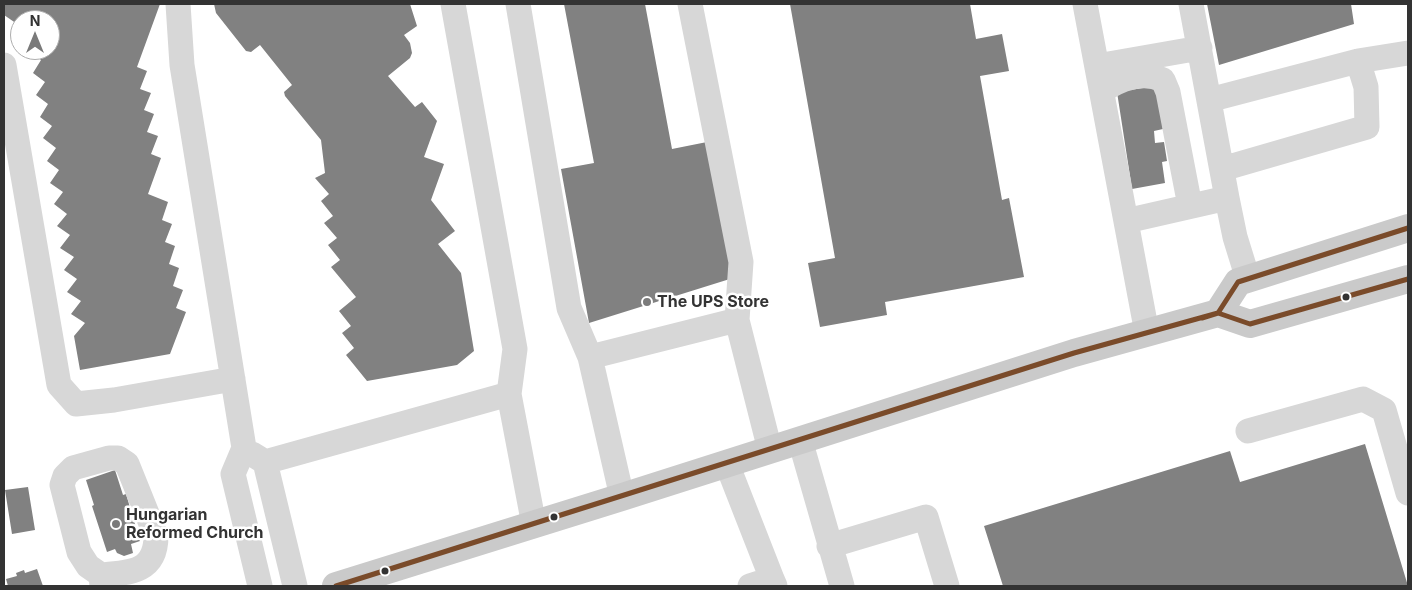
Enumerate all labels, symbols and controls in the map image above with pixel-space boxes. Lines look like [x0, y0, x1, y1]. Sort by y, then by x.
north arrow [10, 10, 60, 60]
text: N [30, 12, 40, 29]
place label: The UPS Store [657, 292, 769, 312]
unlabelled marker [1341, 292, 1351, 302]
marker: The UPS Store [641, 296, 653, 308]
place label: Hungarian Reformed Church [126, 505, 264, 543]
unlabelled marker [549, 512, 559, 522]
marker: Hungarian Reformed Church [110, 518, 122, 530]
unlabelled marker [380, 566, 390, 576]

